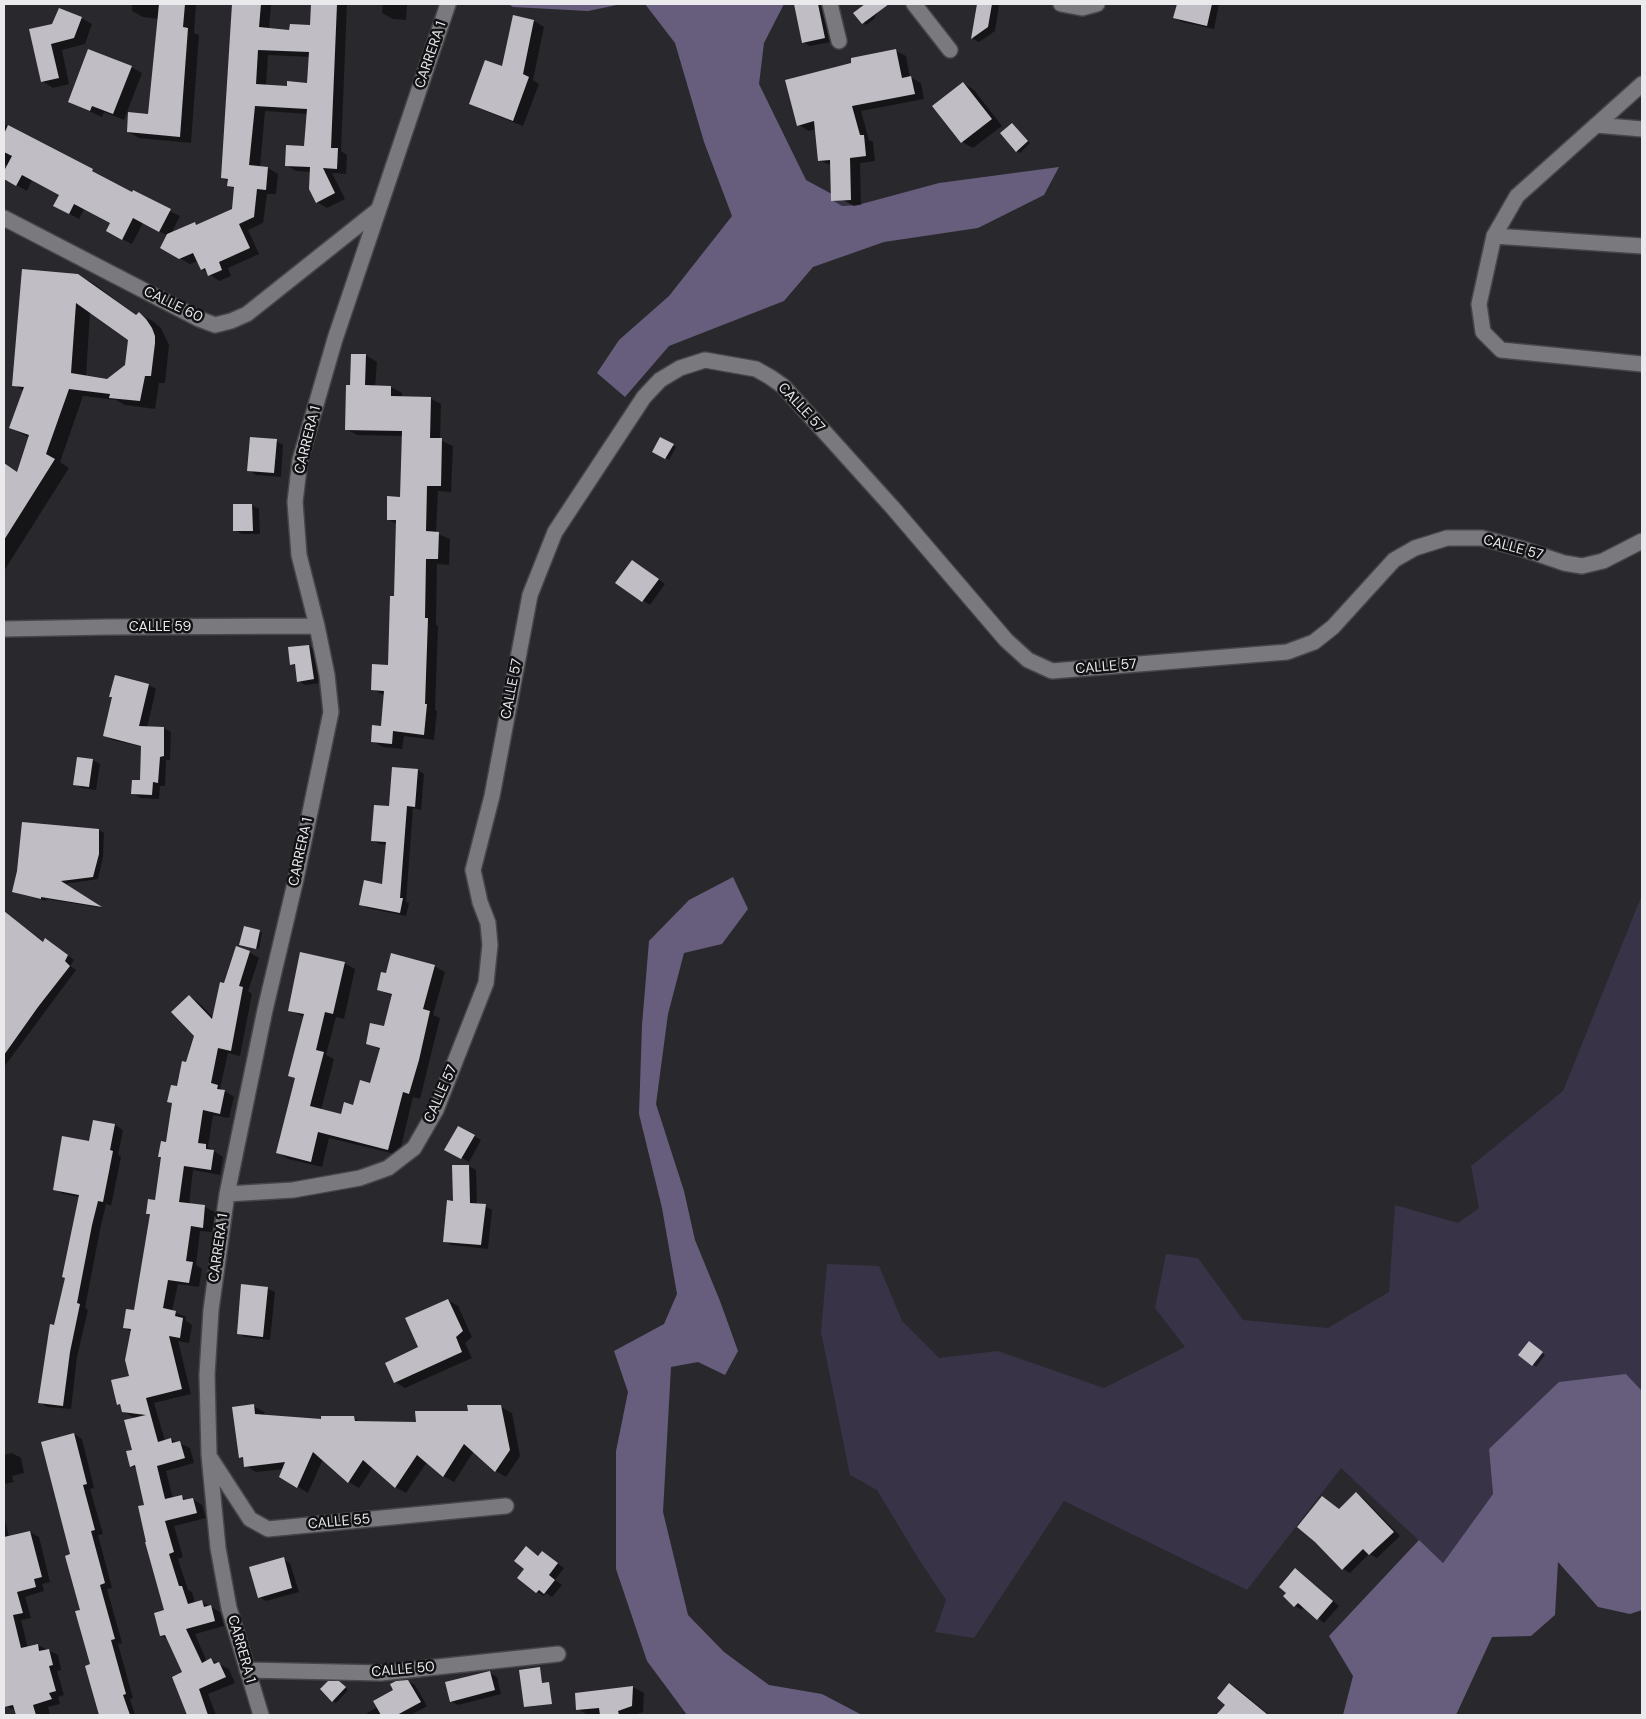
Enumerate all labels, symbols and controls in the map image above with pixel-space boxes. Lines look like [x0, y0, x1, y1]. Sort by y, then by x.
street label: CARRERA 1 [412, 19, 450, 91]
street label: CALLE 60 [141, 283, 205, 327]
street label: CALLE 57 [774, 380, 828, 436]
street label: CARRERA 1 [291, 404, 325, 476]
street label: CALLE 57 [1481, 532, 1545, 564]
street label: CALLE 59 [129, 619, 191, 635]
street label: CALLE 57 [1075, 656, 1137, 678]
street label: CALLE 57 [498, 657, 526, 721]
street label: CARRERA 1 [286, 816, 316, 888]
street label: CALLE 57 [421, 1063, 461, 1125]
street label: CARRERA 1 [206, 1212, 232, 1284]
street label: CALLE 55 [307, 1511, 371, 1533]
street label: CARRERA 1 [223, 1613, 259, 1685]
street label: CALLE 50 [371, 1659, 435, 1681]

